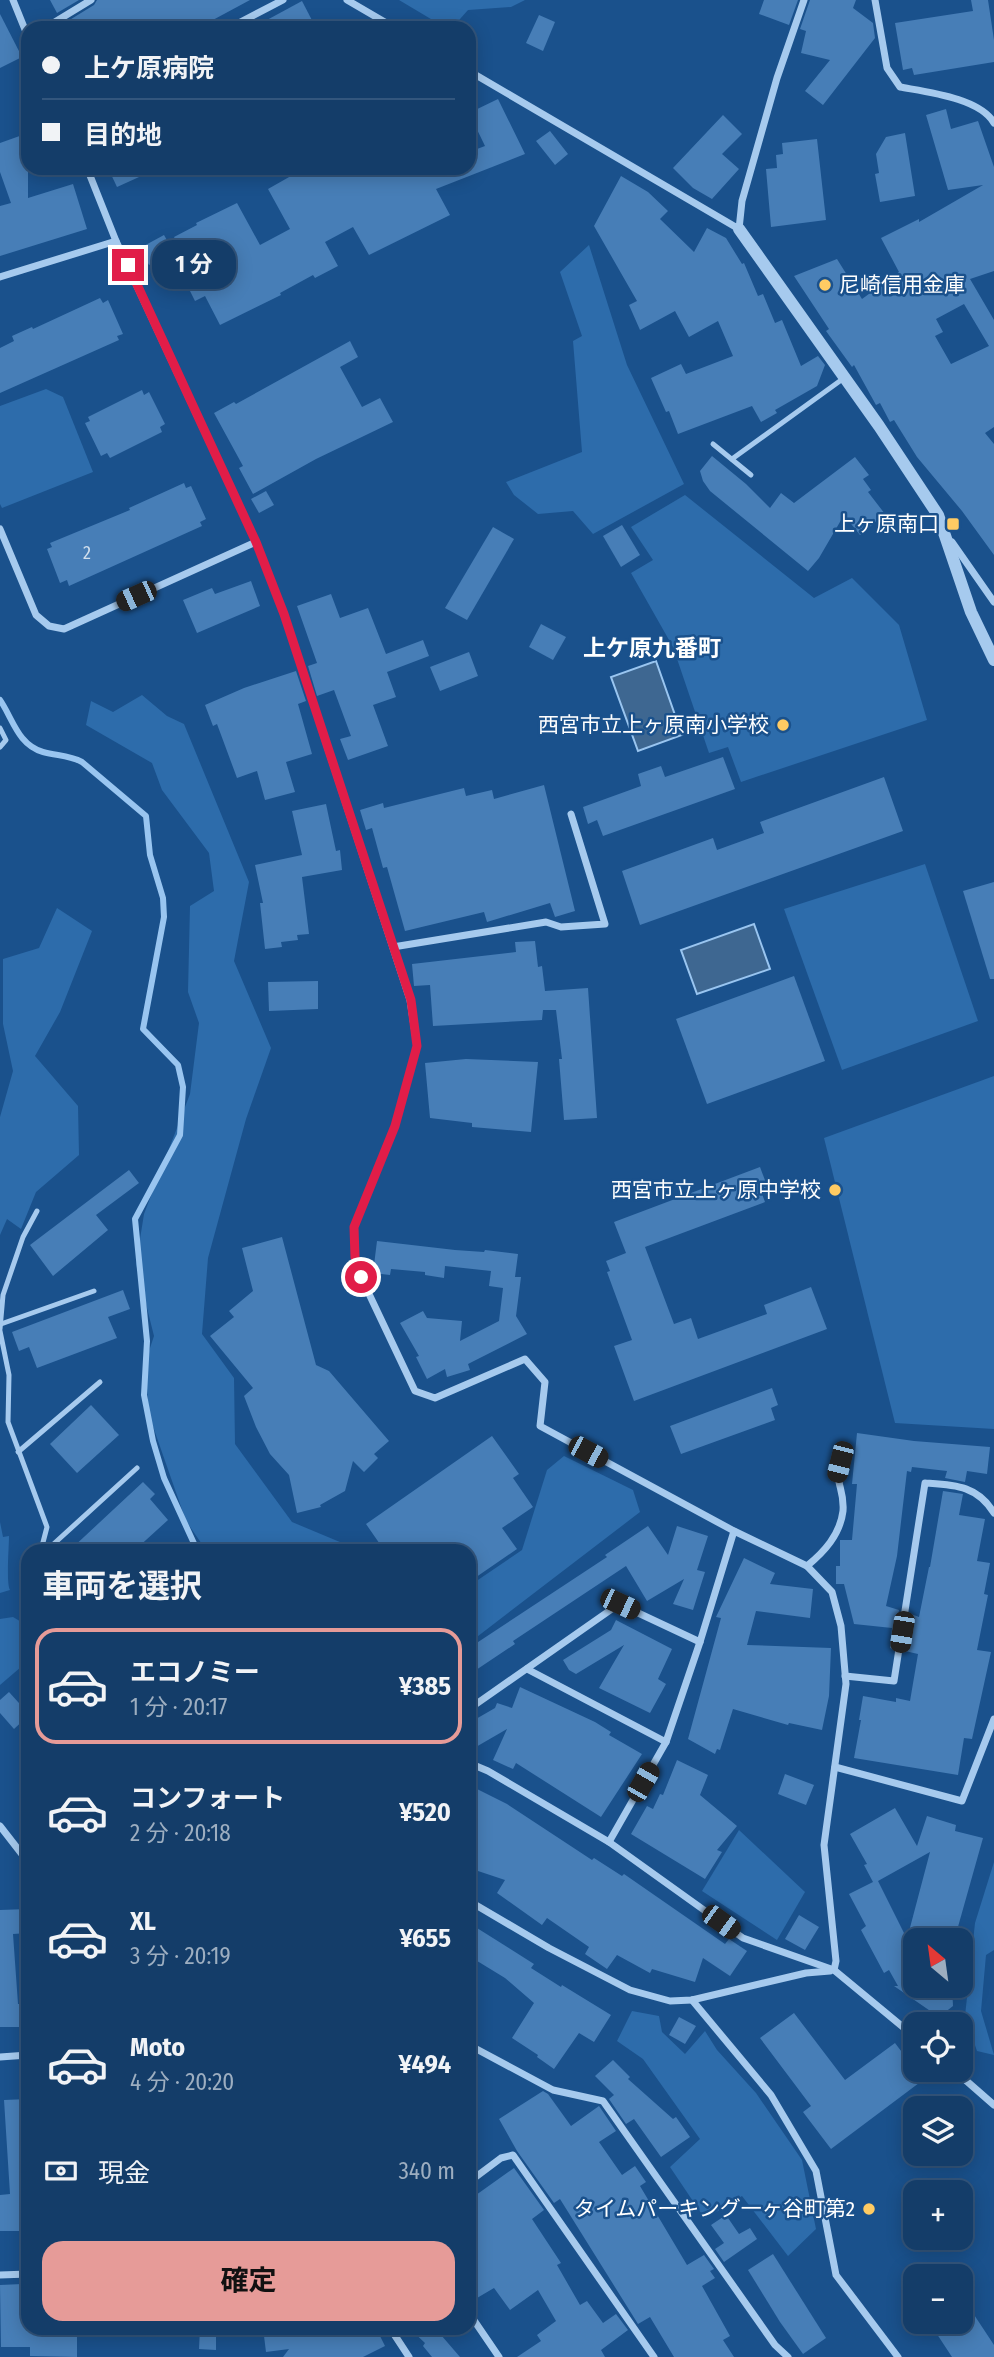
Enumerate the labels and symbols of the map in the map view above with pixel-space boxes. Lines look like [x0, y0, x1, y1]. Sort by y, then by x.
callout: 1 分 [152, 240, 236, 290]
route end [112, 249, 144, 281]
place label: 尼崎信用金庫 [839, 272, 965, 298]
marker: 尼崎信用金庫 [817, 277, 833, 293]
place label: 上ヶ原南口 [834, 511, 939, 537]
marker: 上ヶ原南口 [945, 516, 961, 532]
house number: 2 [83, 542, 91, 564]
car [113, 578, 160, 614]
district label: 上ケ原九番町 [583, 634, 721, 662]
place label: 西宮市立上ヶ原南小学校 [538, 712, 769, 738]
marker: 西宮市立上ヶ原南小学校 [775, 717, 791, 733]
place label: 西宮市立上ヶ原中学校 [611, 1177, 821, 1203]
marker: 西宮市立上ヶ原中学校 [827, 1182, 843, 1198]
route start [345, 1261, 377, 1293]
car [565, 1433, 612, 1471]
car [825, 1439, 856, 1485]
car [597, 1586, 644, 1622]
car [889, 1610, 916, 1654]
car [624, 1759, 663, 1805]
car [698, 1901, 745, 1943]
north arrow [903, 1928, 973, 1998]
place label: タイムパーキング一ヶ谷町第2 [574, 2196, 855, 2222]
marker: タイムパーキング一ヶ谷町第2 [861, 2201, 877, 2217]

